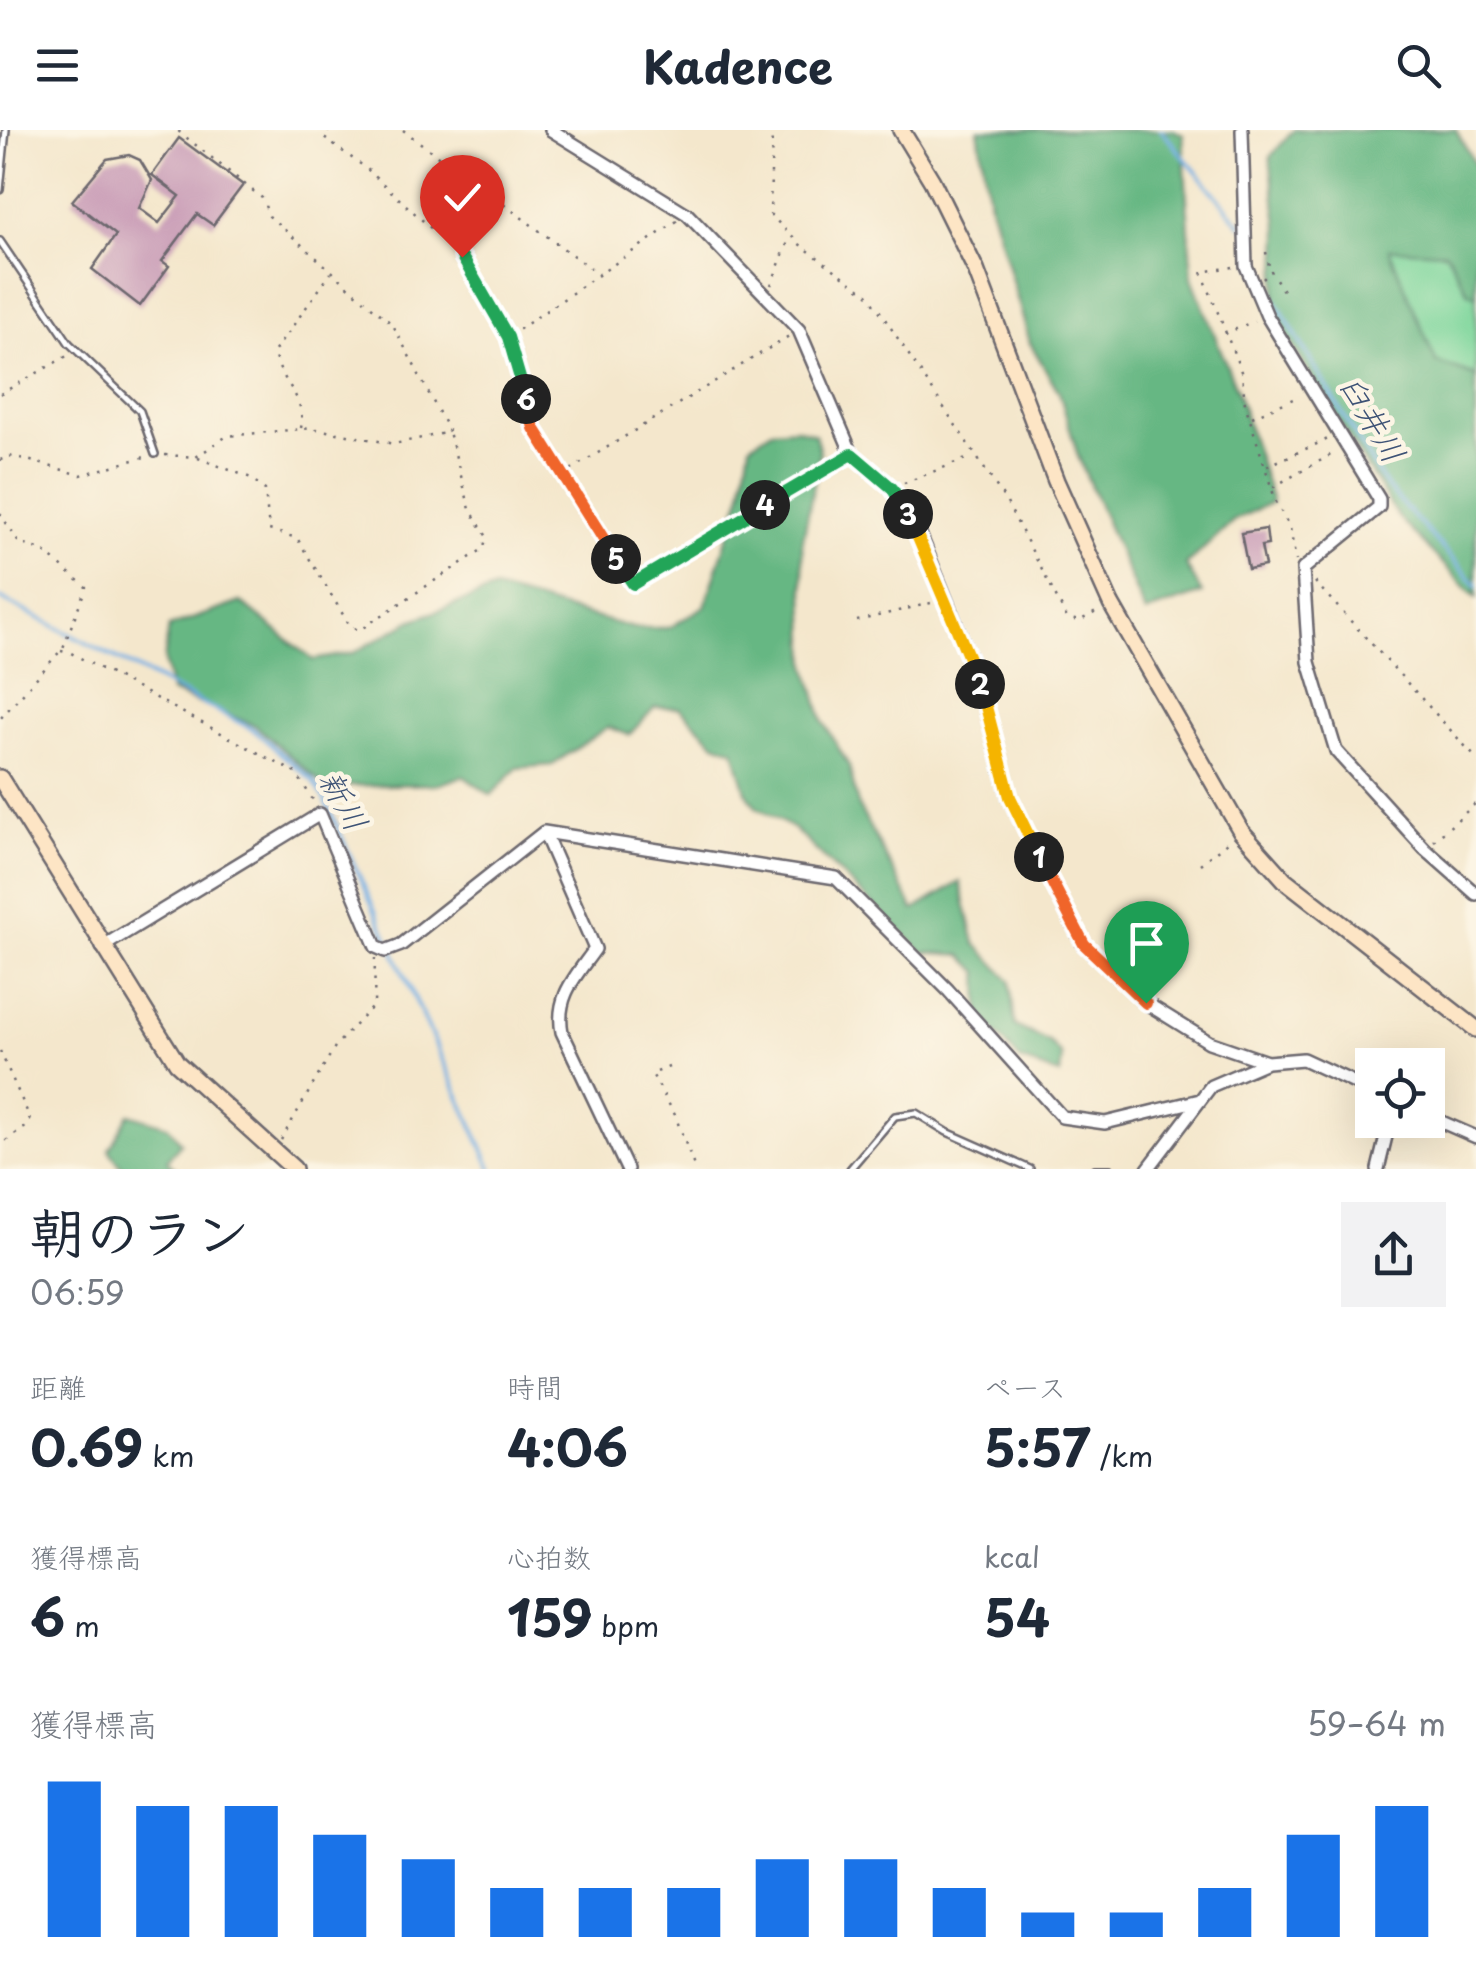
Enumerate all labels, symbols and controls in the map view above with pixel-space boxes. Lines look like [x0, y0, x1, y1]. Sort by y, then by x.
text: Kadence [643, 31, 833, 99]
icon: menu [30, 38, 85, 93]
icon: search [1391, 38, 1446, 93]
pin [420, 155, 505, 258]
icon: check [435, 170, 490, 225]
water label: 臼井川 [1328, 364, 1419, 471]
pin: 6 [501, 374, 551, 424]
text: 6 [516, 377, 536, 420]
pin: 4 [740, 480, 790, 530]
text: 4 [755, 483, 775, 526]
pin: 3 [883, 489, 933, 539]
text: 3 [899, 492, 917, 535]
pin: 5 [591, 534, 641, 584]
text: 5 [607, 537, 625, 580]
pin: 2 [955, 659, 1005, 709]
text: 2 [970, 662, 990, 705]
water label: 新川 [308, 760, 381, 840]
pin: 1 [1014, 832, 1064, 882]
text: 1 [1032, 835, 1046, 878]
pin [1104, 901, 1189, 1004]
icon: arrive [1119, 916, 1174, 971]
map controls [1355, 1048, 1445, 1138]
button: locate [1355, 1048, 1445, 1138]
text: 朝のラン [30, 1189, 250, 1272]
button: share [1341, 1202, 1446, 1307]
text: 06:59 [30, 1268, 125, 1316]
text: 距離 [30, 1365, 86, 1408]
text: 時間 [507, 1365, 563, 1408]
text: ペース [984, 1365, 1066, 1408]
text: 0.69 [30, 1408, 143, 1484]
text: 4:06 [507, 1408, 628, 1484]
text: 5:57 [984, 1408, 1091, 1484]
text: km [143, 1434, 194, 1477]
text: /km [1091, 1434, 1153, 1477]
text: 獲得標高 [30, 1535, 142, 1578]
text: 心拍数 [507, 1535, 591, 1578]
text: kcal [984, 1535, 1040, 1578]
text: 6 [30, 1578, 65, 1654]
text: 159 [507, 1578, 592, 1654]
text: 54 [984, 1578, 1050, 1654]
text: m [65, 1604, 100, 1647]
text: bpm [592, 1604, 659, 1647]
text: 獲得標高 [30, 1699, 158, 1747]
text: 59–64 m [1307, 1699, 1446, 1747]

